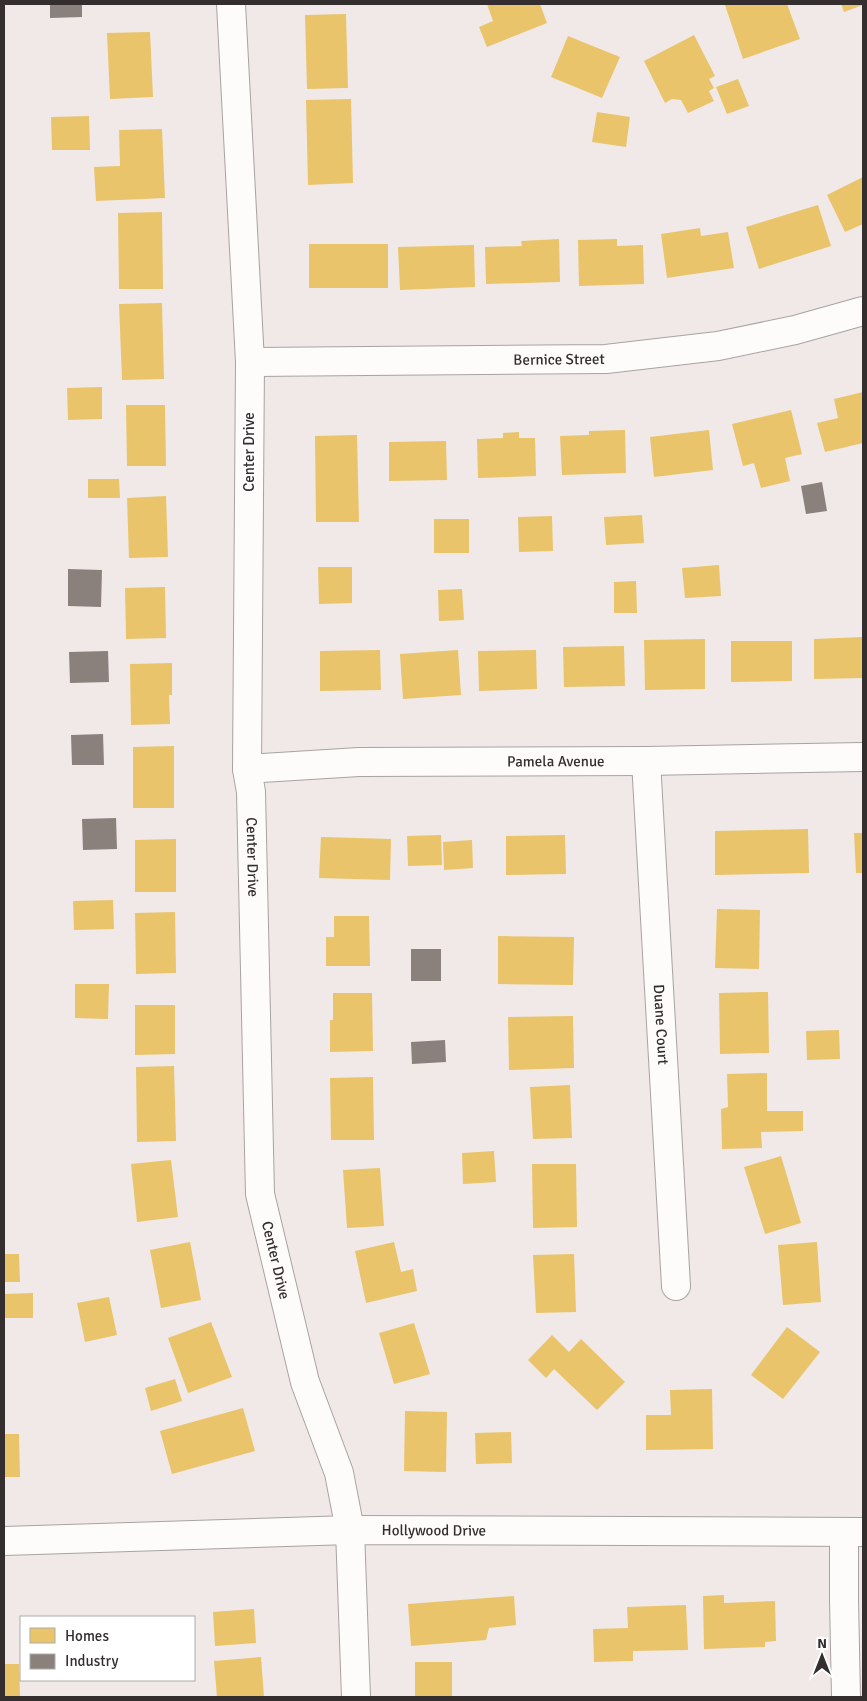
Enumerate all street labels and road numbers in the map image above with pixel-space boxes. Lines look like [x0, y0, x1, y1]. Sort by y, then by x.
street label: Bernice Street [513, 350, 605, 369]
street label: Center Drive [240, 412, 258, 492]
street label: Pamela Avenue [507, 752, 605, 770]
street label: Center Drive [243, 817, 262, 897]
street label: Duane Court [650, 984, 672, 1065]
street label: Center Drive [258, 1219, 294, 1301]
street label: Hollywood Drive [382, 1521, 486, 1540]

